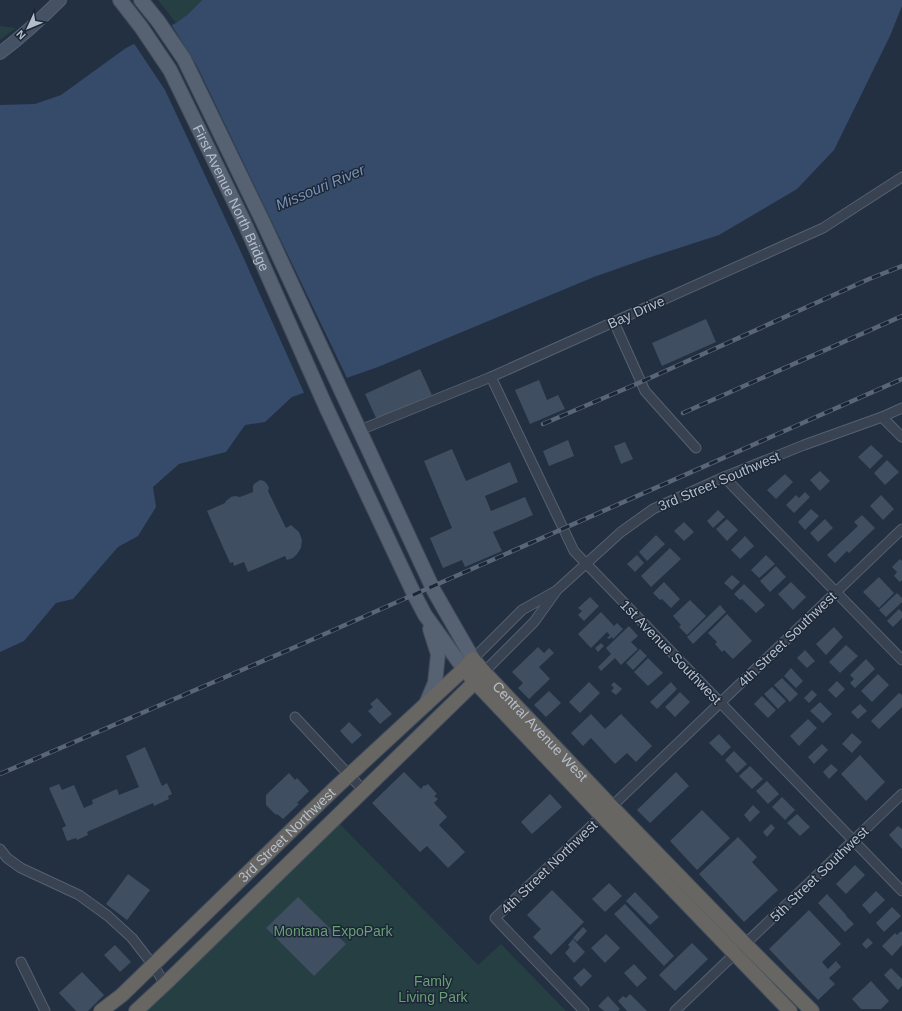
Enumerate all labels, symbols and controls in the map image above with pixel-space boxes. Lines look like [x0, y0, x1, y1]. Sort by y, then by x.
north arrow [8, 8, 48, 48]
text: N [14, 28, 28, 42]
street label: First Avenue North Bridge [190, 122, 273, 274]
water label: Missouri River [273, 160, 368, 213]
street label: Bay Drive [605, 292, 667, 332]
street label: 3rd Street Southwest [656, 448, 782, 514]
street label: 4th Street Southwest [735, 588, 839, 690]
street label: 1st Avenue Southwest [617, 597, 725, 707]
street label: Central Avenue West [489, 678, 591, 784]
street label: 3rd Street Northwest [235, 784, 338, 886]
street label: 4th Street Northwest [498, 817, 601, 917]
street label: 5th Street Southwest [767, 823, 871, 925]
park label: Montana ExpoPark [273, 923, 394, 939]
park label: Famly Living Park [398, 973, 469, 1005]

